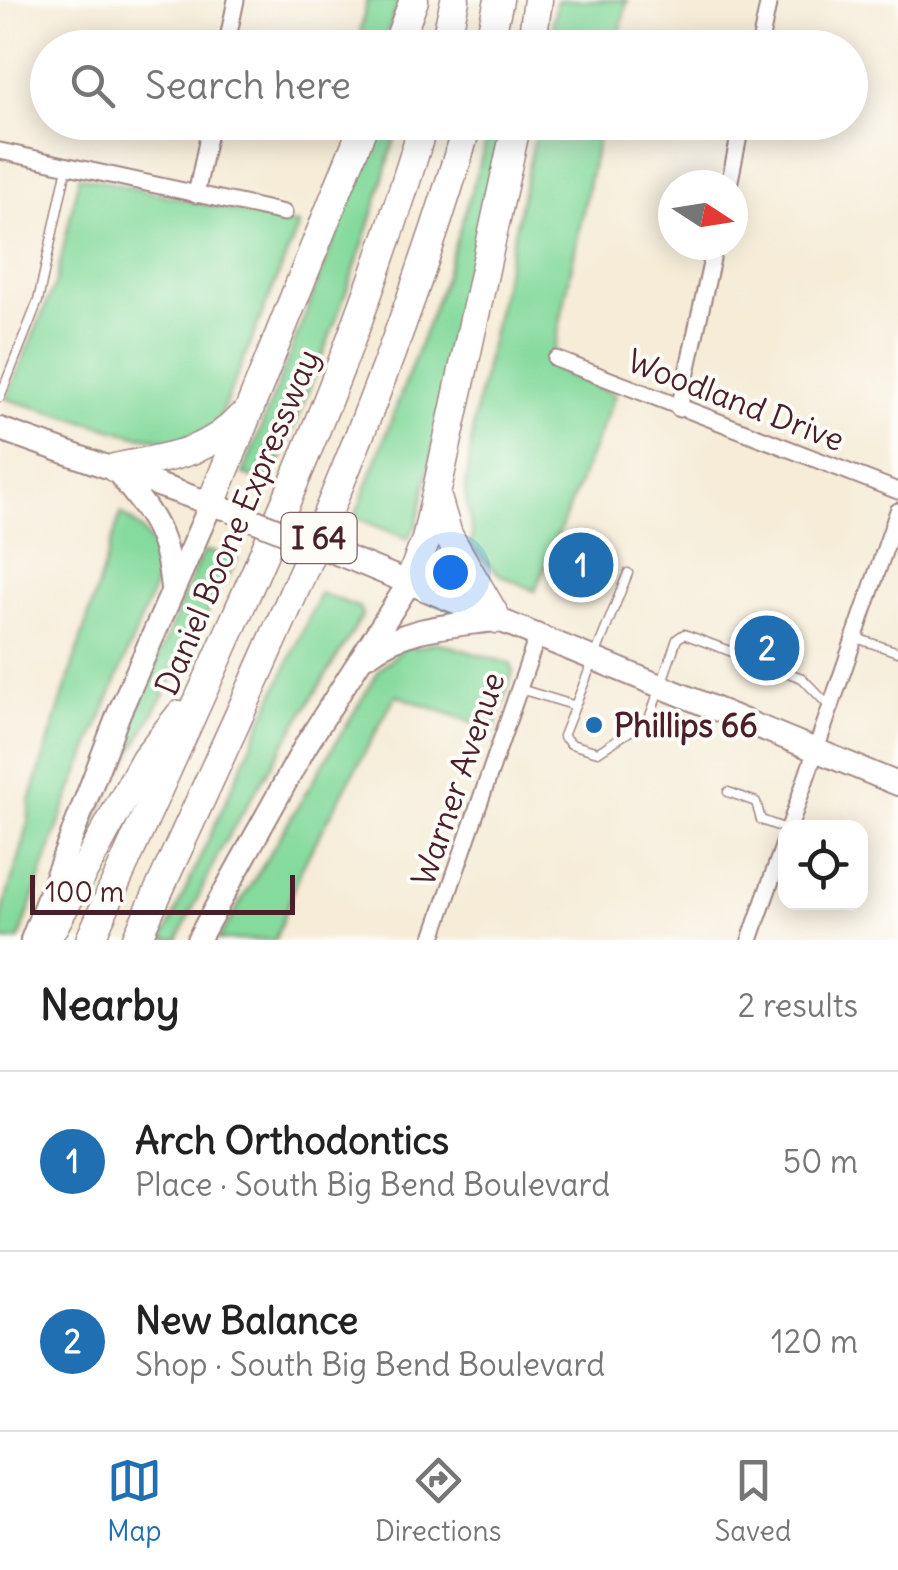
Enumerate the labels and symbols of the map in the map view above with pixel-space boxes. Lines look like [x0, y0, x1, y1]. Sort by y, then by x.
north arrow [658, 170, 748, 260]
street label: Woodland Drive [622, 340, 850, 460]
street label: Daniel Boone Expressway [146, 343, 328, 701]
road number: I 64 [282, 513, 356, 563]
pin: 1 [548, 528, 614, 602]
your location [425, 547, 476, 598]
pin: 2 [734, 610, 800, 686]
street label: Warner Avenue [402, 667, 514, 891]
place label: Phillips 66 [614, 705, 758, 746]
marker: Phillips 66 [583, 714, 605, 736]
scale bar [30, 870, 295, 914]

